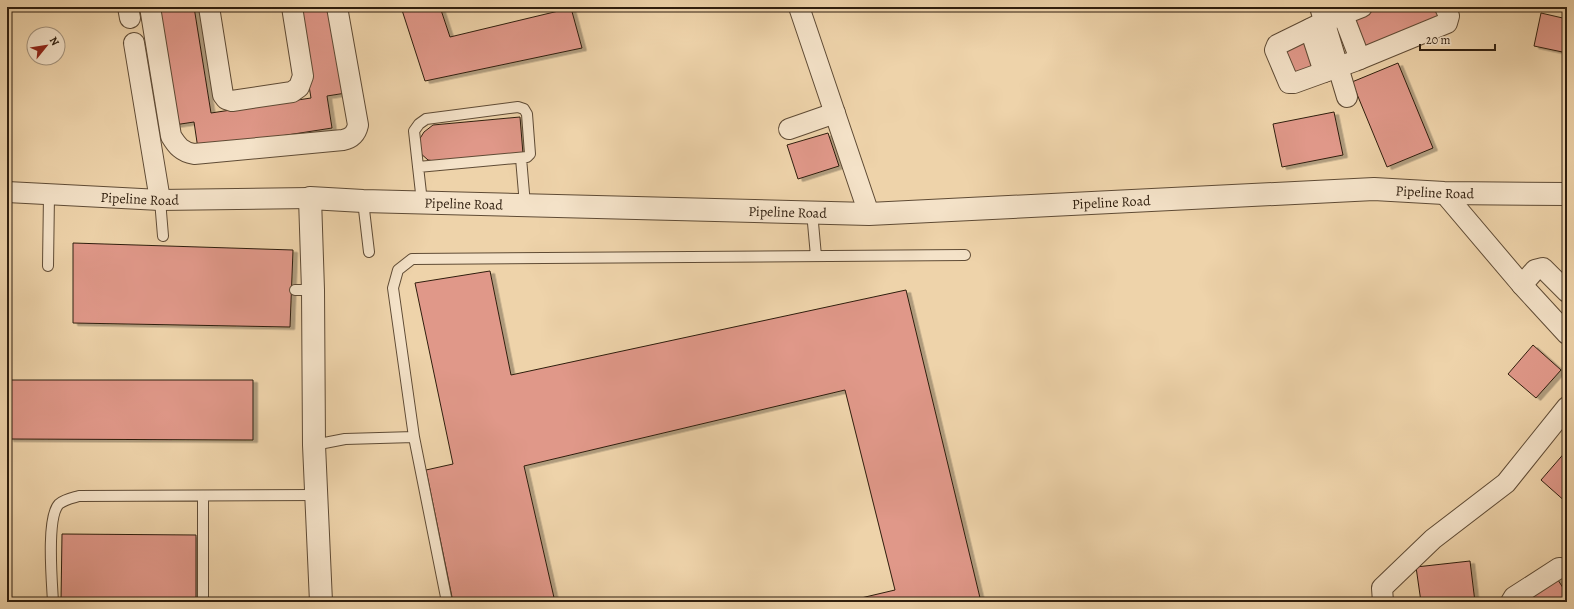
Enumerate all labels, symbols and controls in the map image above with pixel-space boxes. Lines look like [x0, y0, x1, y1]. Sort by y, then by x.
north arrow [26, 26, 66, 66]
scale bar [1420, 26, 1495, 52]
text: 20 m [1426, 32, 1450, 48]
text: N [46, 34, 63, 48]
street label: Pipeline Road [1395, 181, 1475, 203]
street label: Pipeline Road [100, 188, 180, 210]
street label: Pipeline Road [1072, 191, 1151, 214]
street label: Pipeline Road [424, 194, 504, 215]
street label: Pipeline Road [748, 202, 828, 223]

